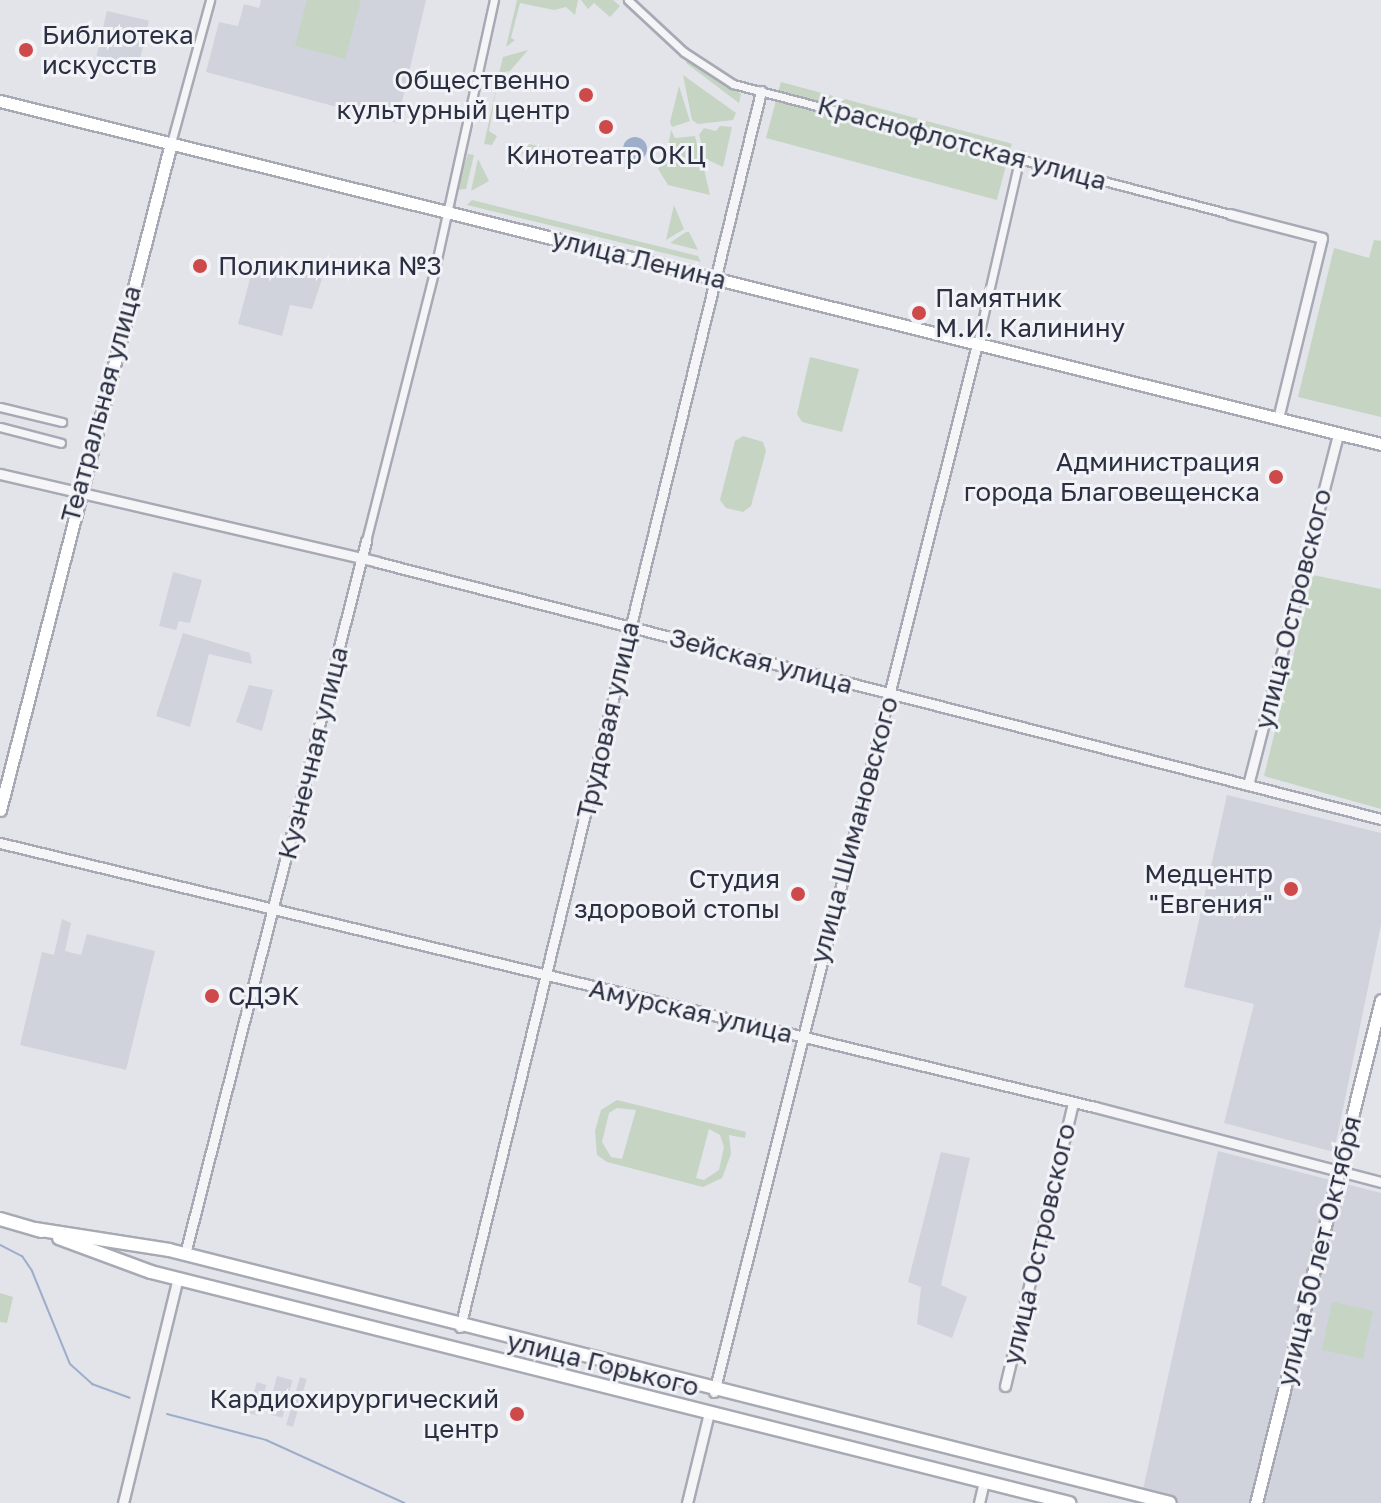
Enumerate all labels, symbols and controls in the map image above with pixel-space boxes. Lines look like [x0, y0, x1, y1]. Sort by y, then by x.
place label: Библиотека искусств [42, 19, 194, 80]
marker: Библиотека искусств [17, 41, 35, 59]
place label: Общественно культурный центр [336, 64, 570, 126]
marker: Общественно культурный центр [577, 86, 595, 104]
street label: Краснофлотская улица [814, 89, 1110, 197]
marker: Кинотеатр ОКЦ [597, 118, 615, 136]
place label: Кинотеатр ОКЦ [506, 139, 706, 171]
street label: улица Ленина [549, 222, 729, 296]
place label: Поликлиника №3 [218, 250, 442, 282]
marker: Поликлиника №3 [189, 255, 211, 277]
street label: Театральная улица [54, 282, 148, 526]
place label: Памятник М.И. Калинину [935, 282, 1125, 344]
marker: Памятник М.И. Калинину [910, 304, 928, 322]
place label: Администрация города Благовещенска [964, 446, 1260, 508]
marker: Администрация города Благовещенска [1267, 468, 1285, 486]
street label: улица Островского [1248, 486, 1338, 732]
street label: Трудовая улица [570, 618, 646, 822]
street label: Зейская улица [666, 622, 856, 700]
street label: Кузнечная улица [271, 643, 355, 863]
street label: улица Шимановского [803, 693, 905, 967]
place label: Медцентр "Евгения" [1144, 858, 1273, 920]
place label: Студия здоровой стопы [574, 863, 780, 924]
marker: Медцентр "Евгения" [1280, 878, 1302, 900]
marker: Студия здоровой стопы [787, 883, 809, 905]
street label: Амурская улица [586, 972, 796, 1050]
place label: СДЭК [228, 980, 299, 1012]
marker: СДЭК [203, 987, 221, 1005]
street label: улица 50 лет Октября [1270, 1113, 1368, 1389]
street label: улица Островского [996, 1120, 1082, 1368]
street label: улица Горького [504, 1325, 702, 1403]
place label: Кардиохирургический центр [210, 1383, 499, 1444]
marker: Кардиохирургический центр [506, 1403, 528, 1425]

